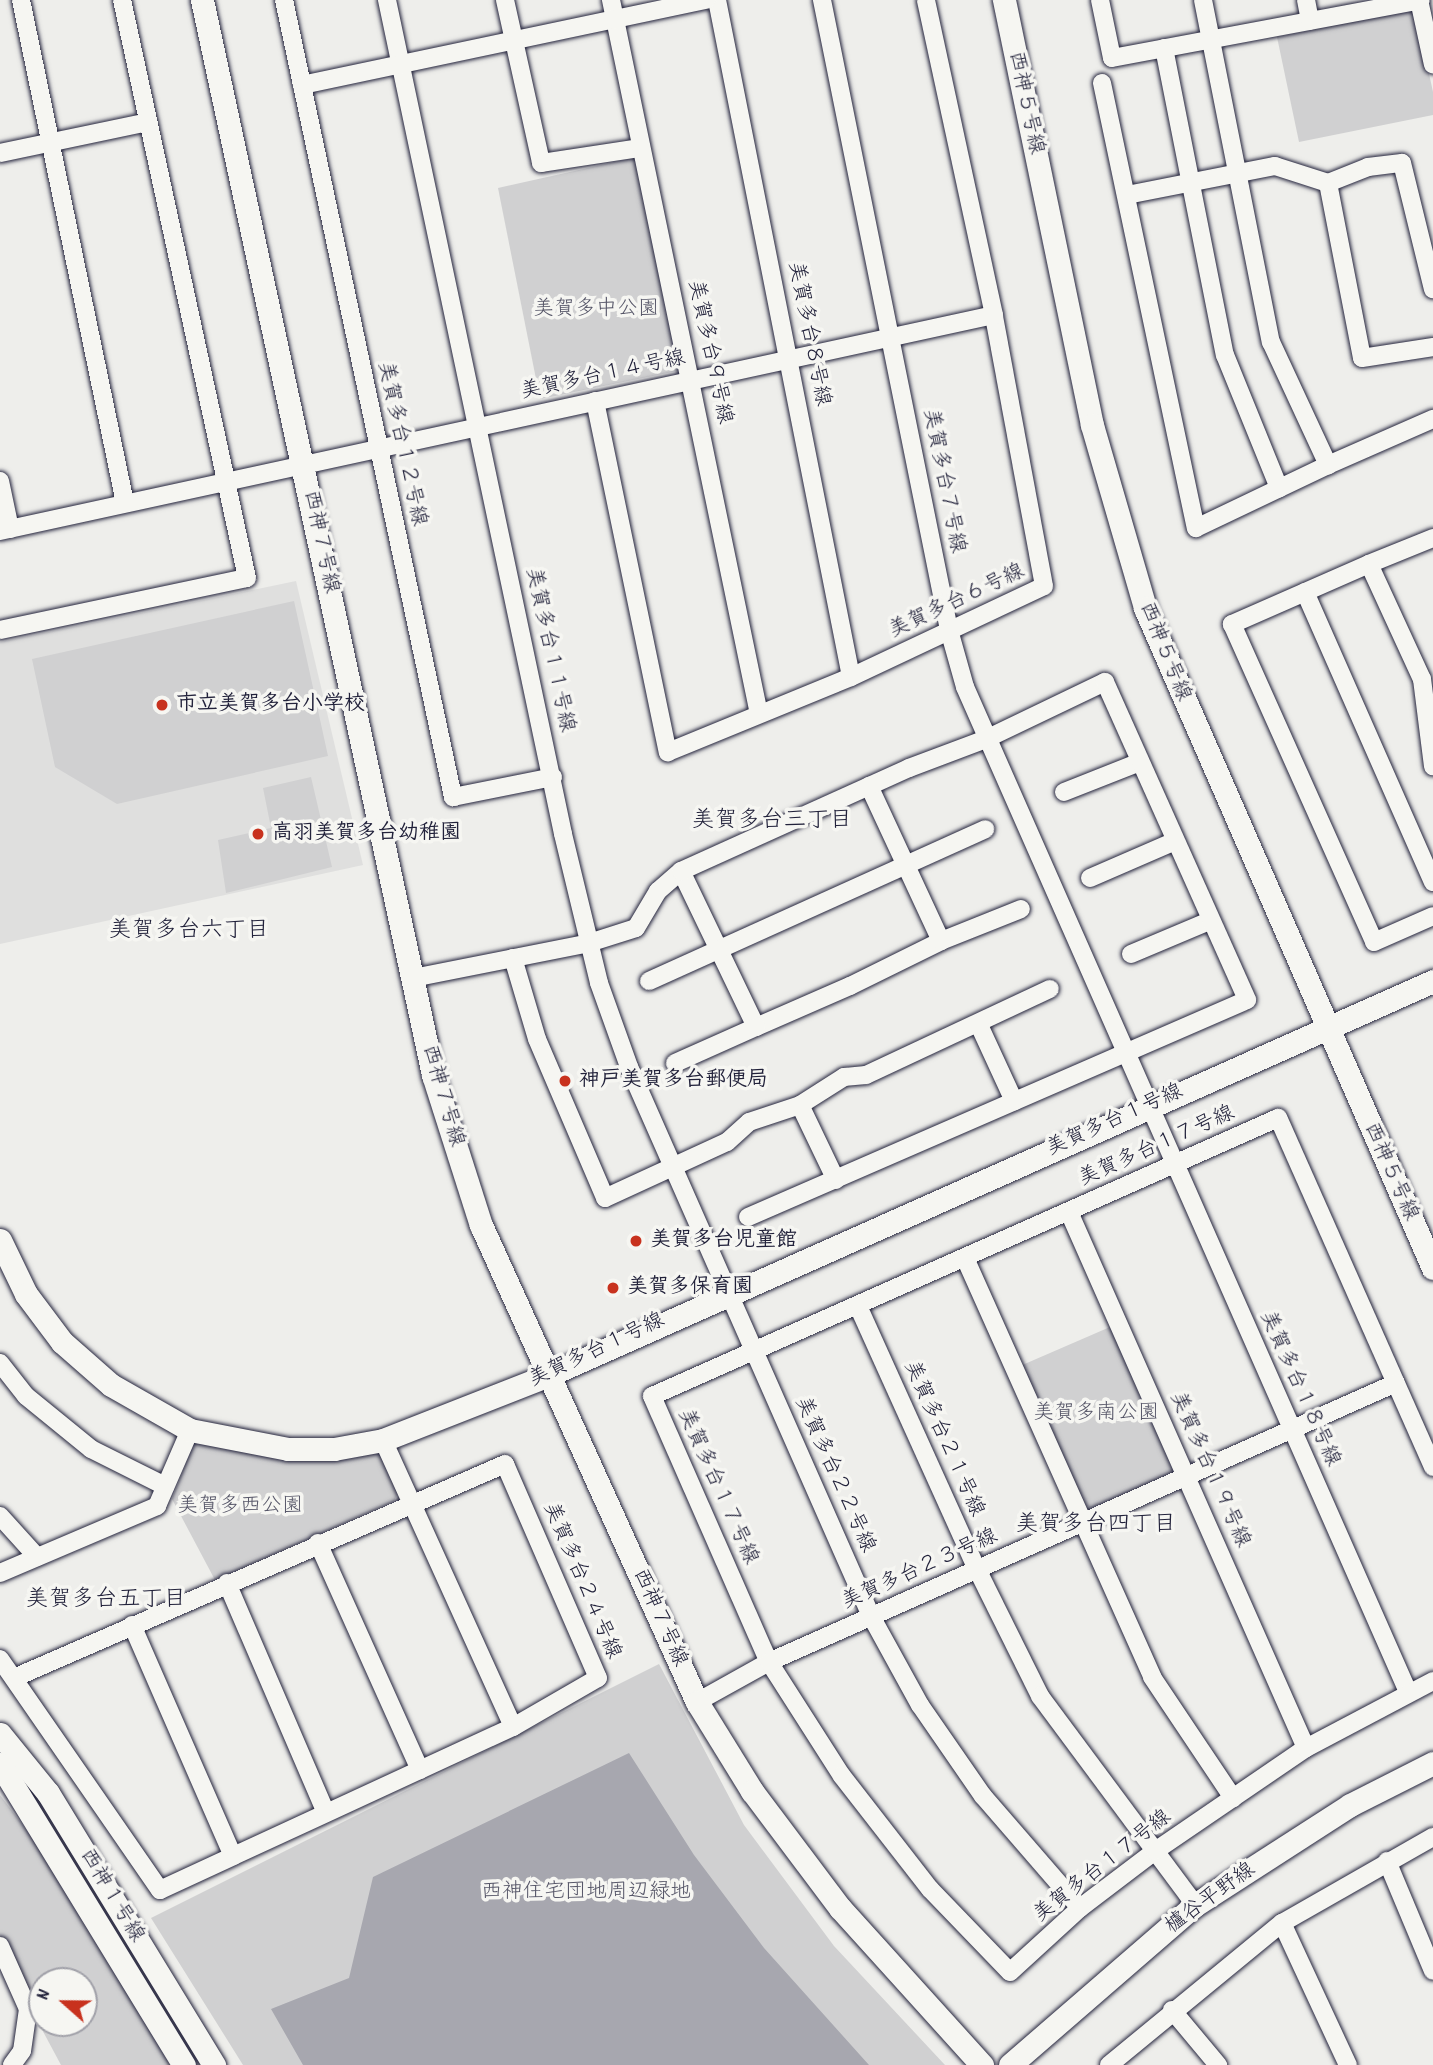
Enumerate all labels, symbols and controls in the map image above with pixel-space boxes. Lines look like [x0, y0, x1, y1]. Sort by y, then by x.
street label: 西神５号線 [1002, 49, 1048, 157]
street label: 美賀多台８号線 [782, 259, 834, 409]
street label: 美賀多台９号線 [681, 277, 737, 427]
park label: 美賀多中公園 [533, 297, 659, 323]
street label: 美賀多台１４号線 [518, 346, 688, 406]
street label: 美賀多台１２号線 [371, 359, 431, 529]
street label: 美賀多台７号線 [917, 406, 969, 556]
street label: 西神７号線 [297, 488, 343, 596]
street label: 美賀多台６号線 [885, 560, 1029, 644]
street label: 美賀多台１１号線 [519, 565, 579, 735]
street label: 西神５号線 [1133, 599, 1195, 705]
place label: 市立美賀多台小学校 [176, 692, 365, 718]
marker: 市立美賀多台小学校 [154, 697, 170, 713]
district label: 美賀多台三丁目 [692, 808, 852, 836]
place label: 高羽美賀多台幼稚園 [272, 821, 461, 847]
marker: 高羽美賀多台幼稚園 [250, 826, 266, 842]
district label: 美賀多台六丁目 [109, 918, 269, 946]
street label: 西神７号線 [415, 1042, 469, 1150]
place label: 神戸美賀多台郵便局 [579, 1068, 768, 1094]
marker: 神戸美賀多台郵便局 [557, 1073, 573, 1089]
street label: 美賀多台１号線 [1043, 1080, 1187, 1162]
street label: 美賀多台１７号線 [1075, 1101, 1239, 1193]
street label: 西神５号線 [1357, 1119, 1423, 1225]
place label: 美賀多台児童館 [650, 1228, 797, 1254]
marker: 美賀多台児童館 [628, 1233, 644, 1249]
place label: 美賀多保育園 [627, 1275, 753, 1301]
marker: 美賀多保育園 [605, 1280, 621, 1296]
street label: 美賀多台１８号線 [1253, 1307, 1345, 1471]
street label: 美賀多台１号線 [525, 1309, 669, 1393]
street label: 美賀多台２１号線 [897, 1357, 989, 1521]
street label: 美賀多台１９号線 [1163, 1388, 1255, 1552]
street label: 美賀多台２２号線 [788, 1393, 880, 1557]
park label: 美賀多南公園 [1033, 1401, 1159, 1427]
street label: 美賀多台１７号線 [671, 1405, 763, 1569]
park label: 美賀多西公園 [177, 1494, 303, 1520]
street label: 美賀多台２４号線 [537, 1499, 625, 1663]
district label: 美賀多台四丁目 [1016, 1512, 1176, 1540]
street label: 美賀多台２３号線 [838, 1524, 1002, 1616]
street label: 西神７号線 [626, 1565, 692, 1671]
district label: 美賀多台五丁目 [26, 1587, 186, 1615]
street label: 美賀多台１７号線 [1029, 1805, 1177, 1929]
street label: 西神１号線 [73, 1845, 149, 1947]
street label: 櫨谷平野線 [1161, 1858, 1261, 1940]
park label: 西神住宅団地周辺緑地 [481, 1880, 691, 1906]
north arrow [28, 1967, 98, 2037]
text: N [31, 1986, 59, 2004]

